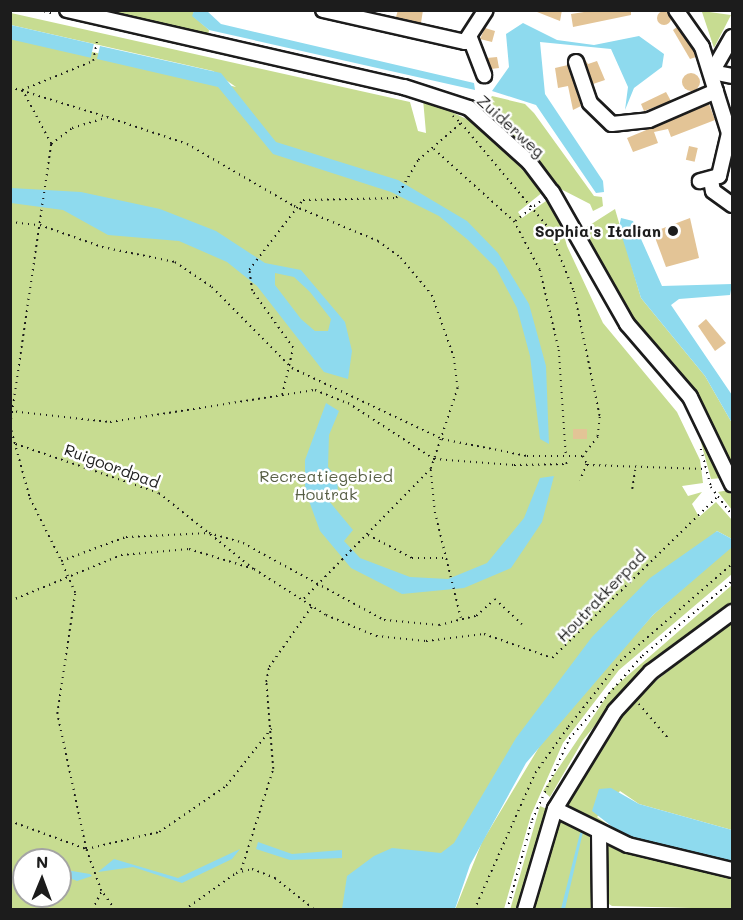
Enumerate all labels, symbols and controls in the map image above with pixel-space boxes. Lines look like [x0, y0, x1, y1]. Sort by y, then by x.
street label: Zuiderweg [473, 91, 549, 161]
place label: Sophia's Italian [535, 221, 661, 241]
marker: Sophia's Italian [666, 224, 680, 238]
street label: Ruigoordpad [62, 440, 162, 492]
park label: Recreatiegebied Houtrak [259, 466, 393, 504]
street label: Houtrakkerpad [553, 546, 649, 646]
north arrow [12, 848, 72, 908]
text: N [36, 851, 49, 872]

